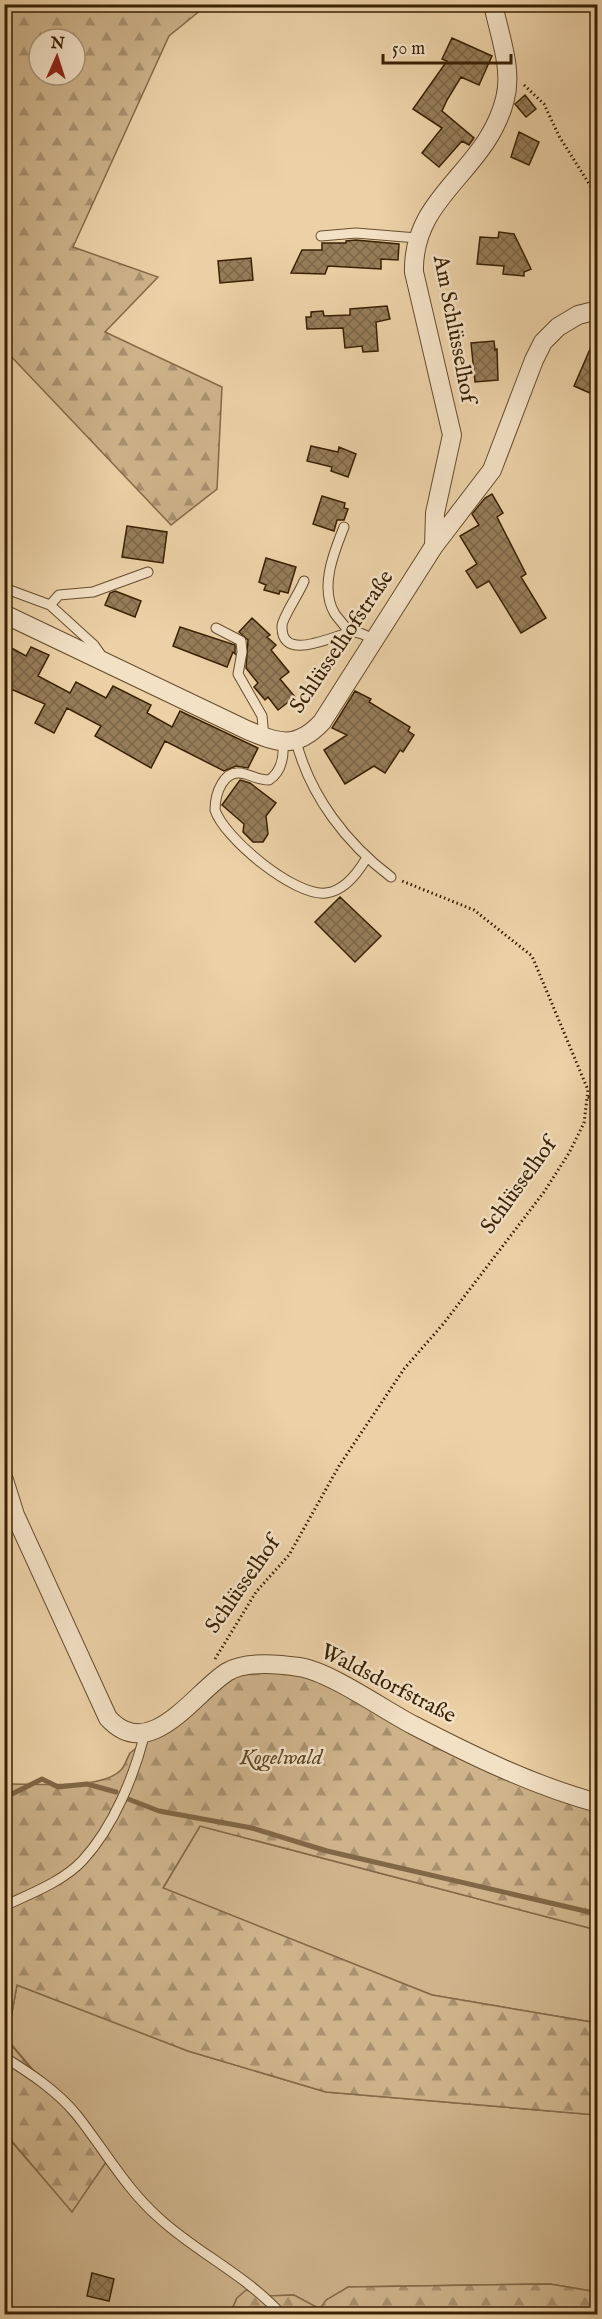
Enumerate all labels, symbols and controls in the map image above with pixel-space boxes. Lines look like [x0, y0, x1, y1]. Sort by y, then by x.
north arrow [27, 27, 87, 87]
scale bar [383, 27, 510, 65]
text: N [49, 34, 65, 54]
text: 50 m [392, 38, 425, 61]
street label: Am Schlüsselhof [426, 252, 483, 409]
street label: Schlüsselhofstraße [284, 565, 400, 719]
street label: Schlüsselhof [475, 1129, 566, 1240]
street label: Schlüsselhof [199, 1528, 289, 1639]
street label: Waldsdorfstraße [316, 1638, 460, 1730]
park label: Kogelwald [239, 1744, 324, 1772]

